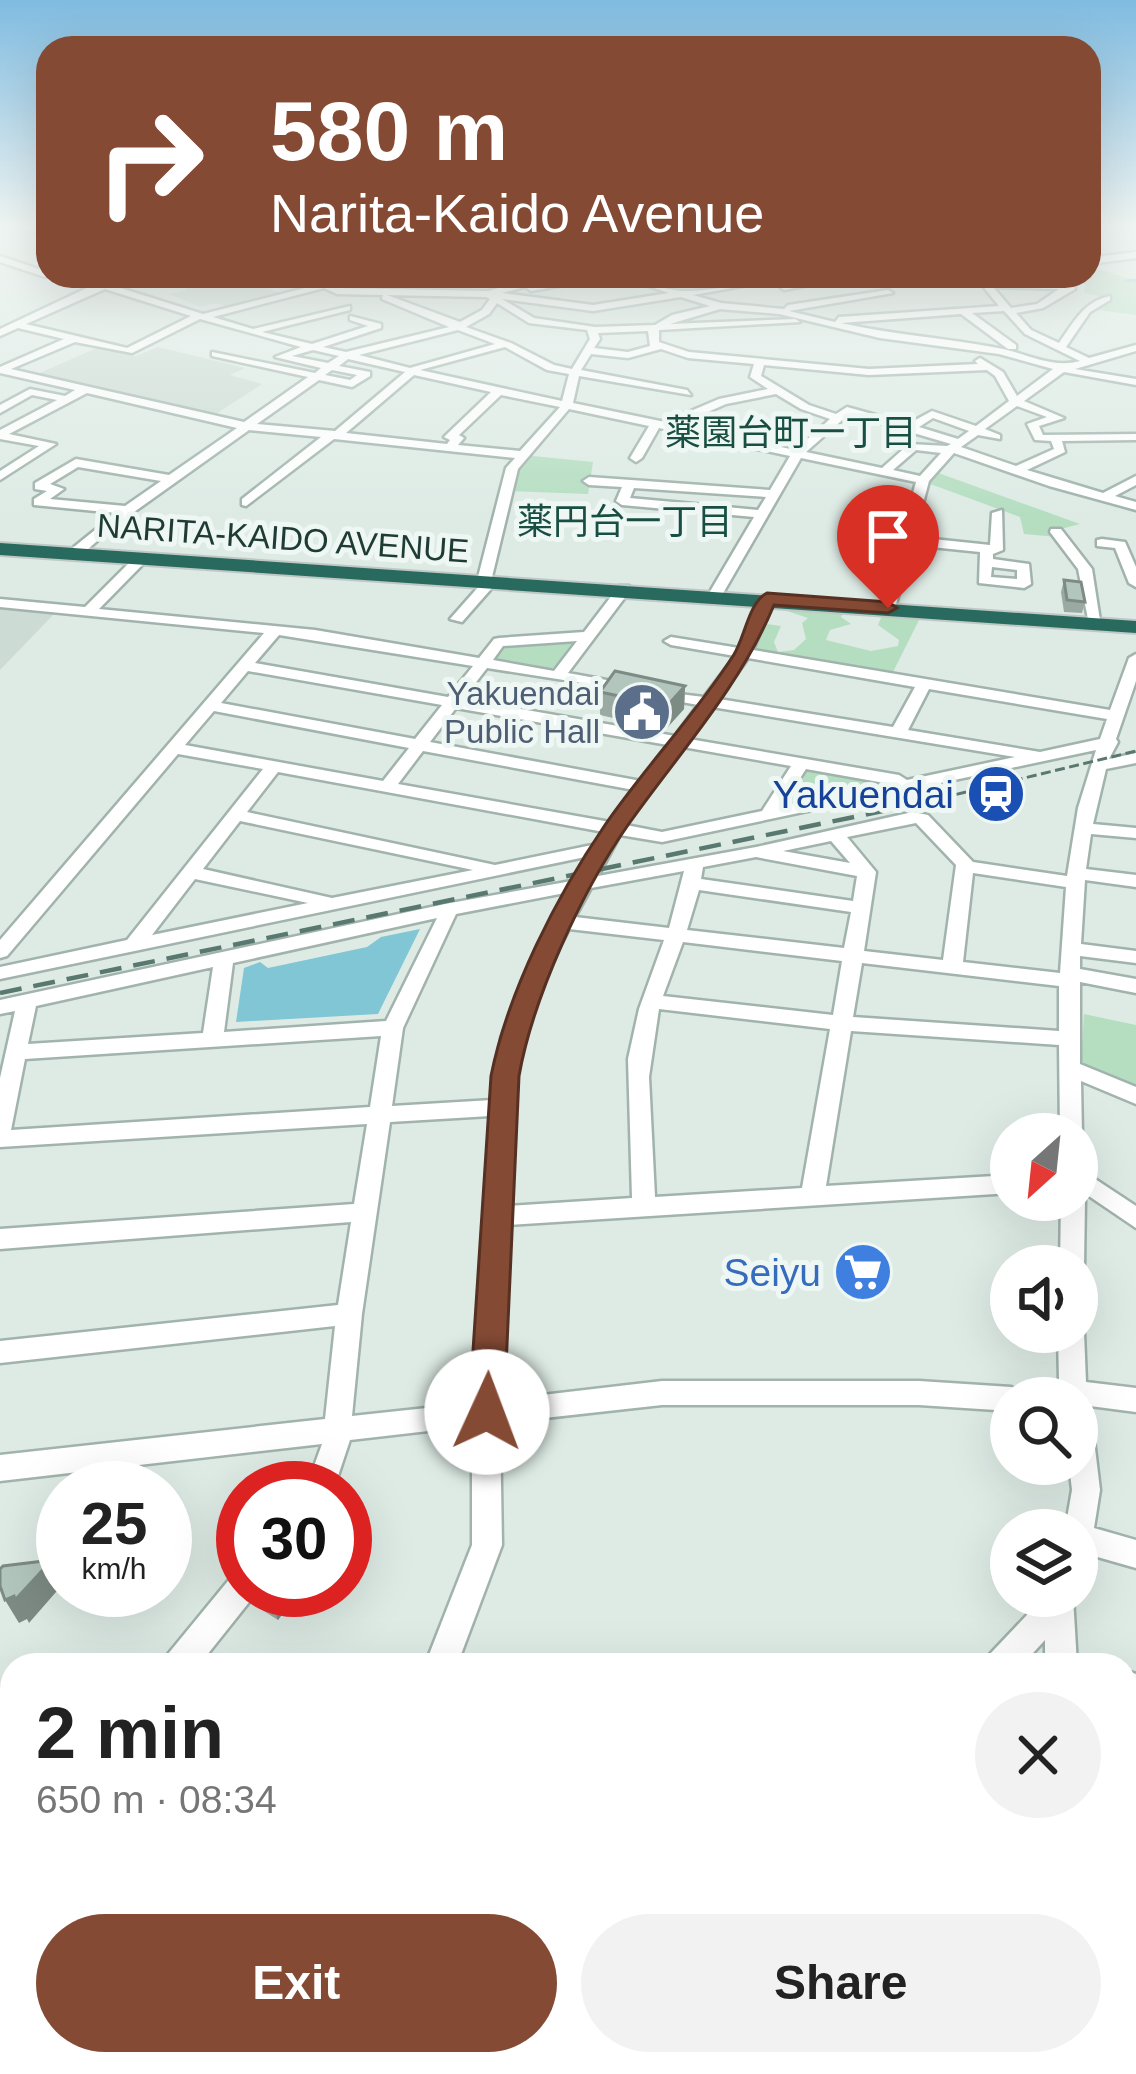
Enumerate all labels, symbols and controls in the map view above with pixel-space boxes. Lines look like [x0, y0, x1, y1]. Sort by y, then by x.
icon: right [72, 84, 228, 240]
text: 580 m [270, 84, 508, 178]
text: Narita-Kaido Avenue [270, 183, 764, 243]
district label: 薬園台町一丁目 [665, 412, 917, 453]
pin [837, 485, 939, 608]
district label: 薬円台一丁目 [517, 501, 733, 542]
icon: arrive [855, 503, 921, 569]
street label: NARITA-KAIDO AVENUE [96, 507, 470, 569]
place label: Yakuendai Public Hall [444, 675, 600, 750]
public building icon: Yakuendai Public Hall [611, 681, 673, 743]
station icon: Yakuendai [965, 763, 1027, 825]
place label: Yakuendai [773, 773, 954, 816]
north arrow [990, 1113, 1098, 1221]
map controls [990, 1113, 1098, 1617]
supermarket icon: Seiyu [832, 1241, 894, 1303]
button: sound [990, 1245, 1098, 1353]
place label: Seiyu [723, 1251, 821, 1294]
position arrow [424, 1349, 550, 1475]
button: search [990, 1377, 1098, 1485]
speed limit sign: 30 [216, 1461, 372, 1617]
text: 25 [81, 1490, 147, 1557]
button: layers [990, 1509, 1098, 1617]
text: km/h [81, 1552, 147, 1585]
button: close [975, 1692, 1101, 1818]
text: 2 min [36, 1693, 224, 1773]
text: 650 m · 08:34 [36, 1778, 277, 1821]
button: Exit [36, 1914, 557, 2052]
button: Share [581, 1914, 1101, 2052]

